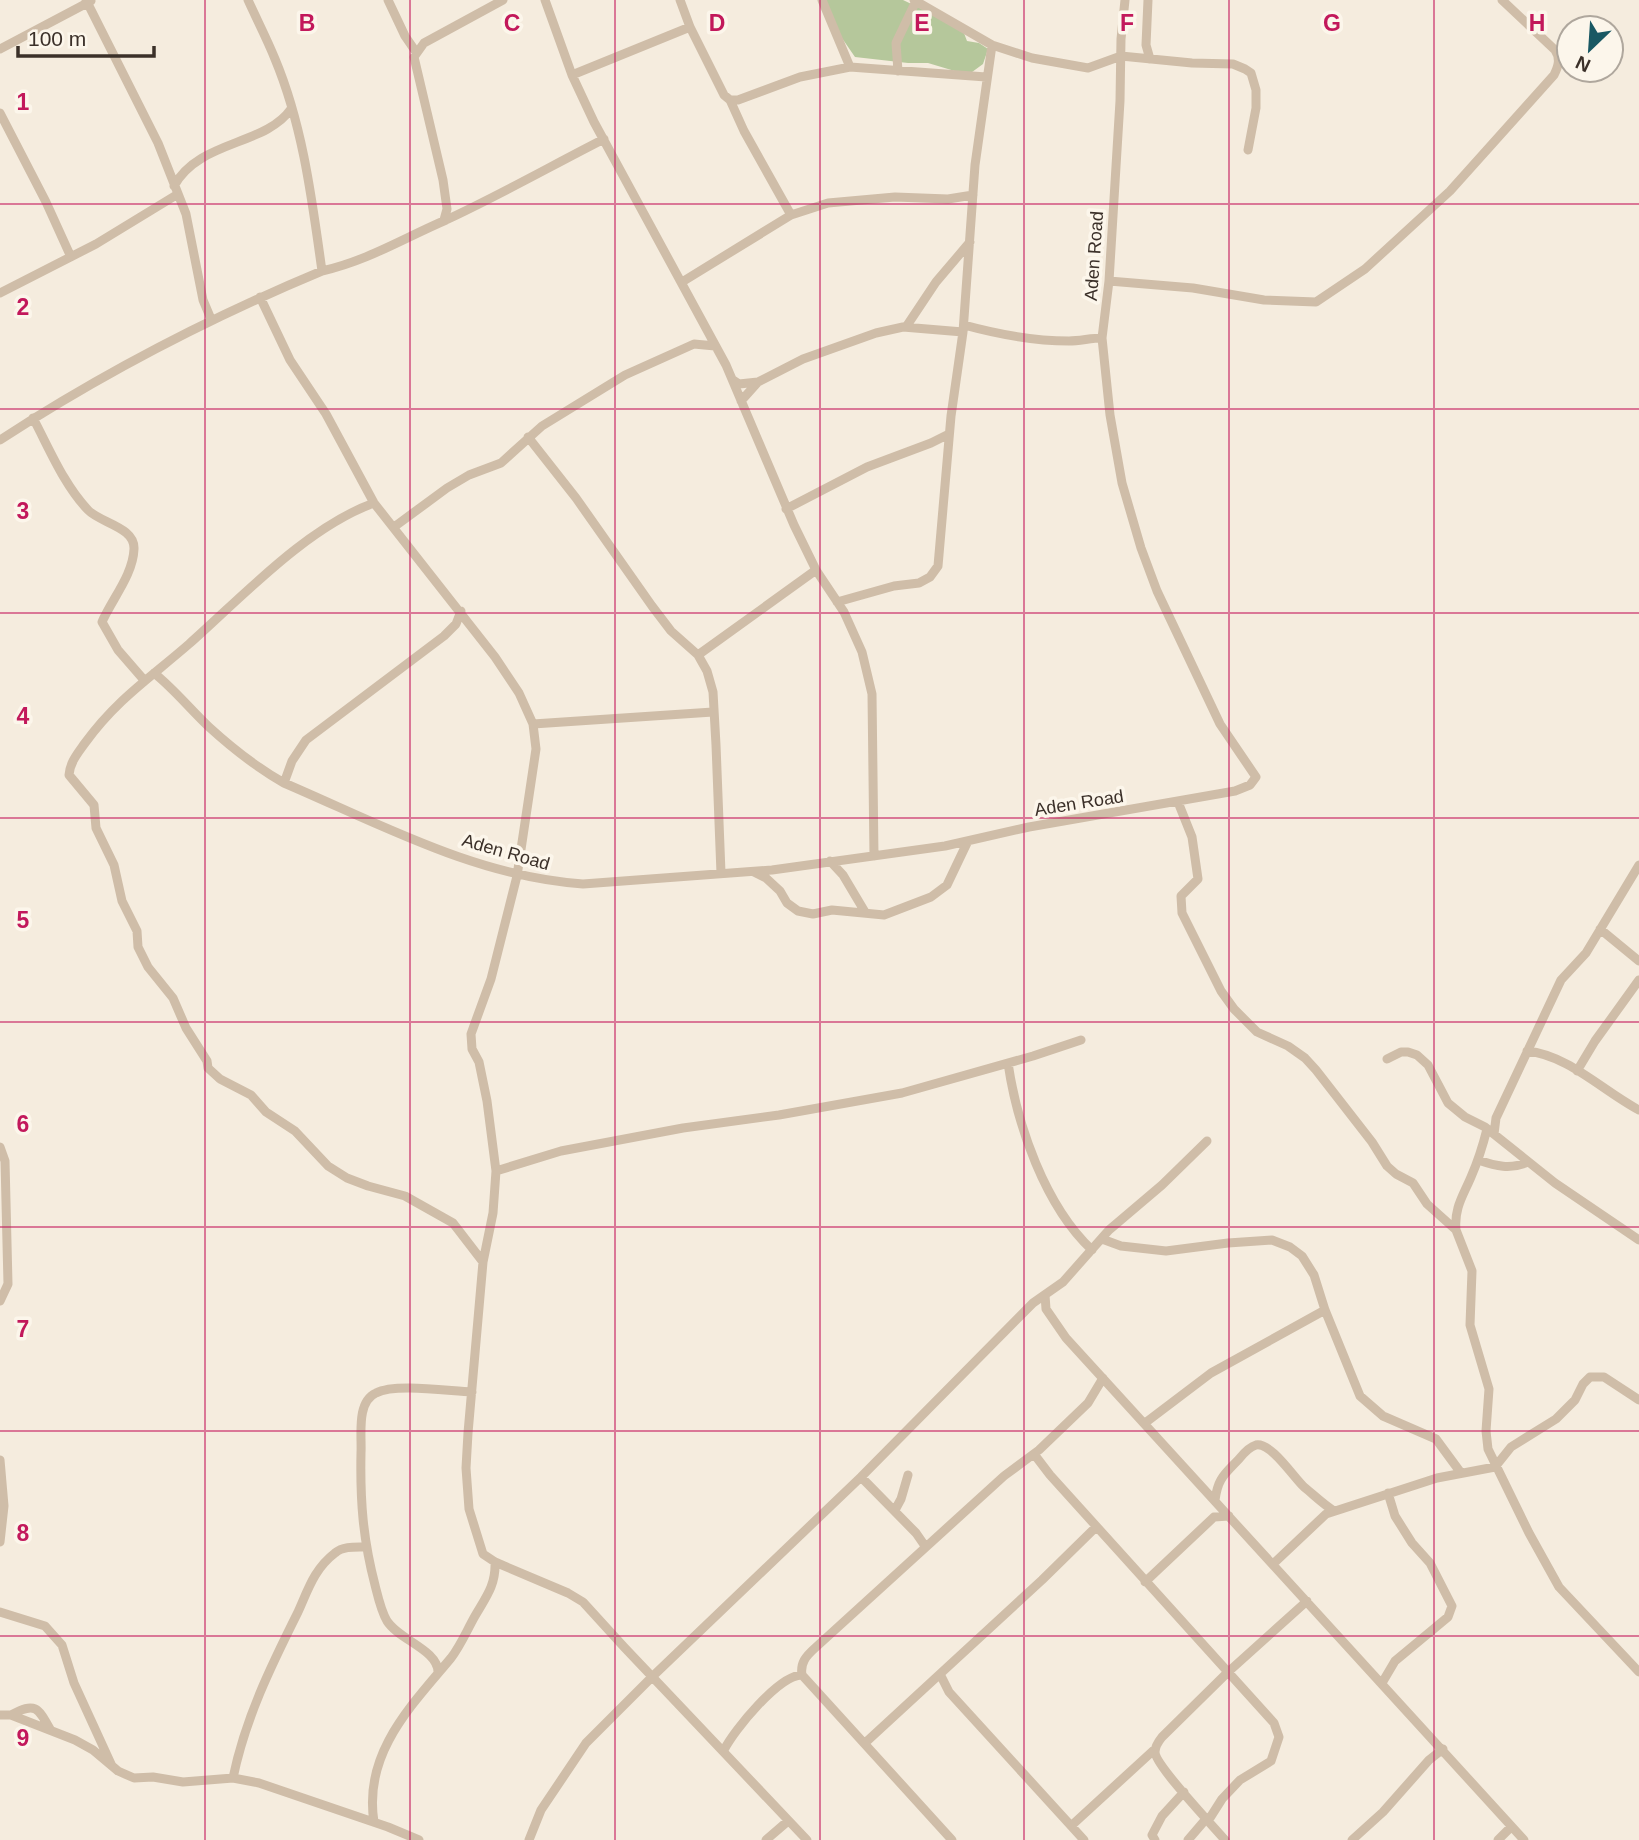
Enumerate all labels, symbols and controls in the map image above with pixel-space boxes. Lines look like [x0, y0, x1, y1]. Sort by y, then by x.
text: B [299, 10, 315, 36]
text: C [504, 10, 520, 36]
text: D [709, 10, 725, 36]
text: E [914, 10, 930, 36]
text: F [1120, 10, 1134, 36]
text: G [1323, 10, 1341, 36]
text: H [1529, 10, 1545, 36]
scale bar [18, 14, 154, 58]
north arrow [1555, 14, 1625, 84]
text: 100 m [28, 27, 86, 50]
text: N [1572, 52, 1594, 76]
text: 1 [17, 89, 30, 115]
street label: Aden Road [1081, 210, 1107, 302]
text: 2 [17, 294, 29, 320]
text: 3 [17, 498, 29, 524]
text: 4 [17, 703, 30, 729]
street label: Aden Road [1033, 786, 1125, 820]
street label: Aden Road [460, 830, 552, 874]
text: 5 [17, 907, 30, 933]
text: 6 [17, 1111, 29, 1137]
text: 7 [17, 1316, 29, 1342]
text: 8 [17, 1520, 30, 1546]
text: 9 [17, 1725, 29, 1751]

